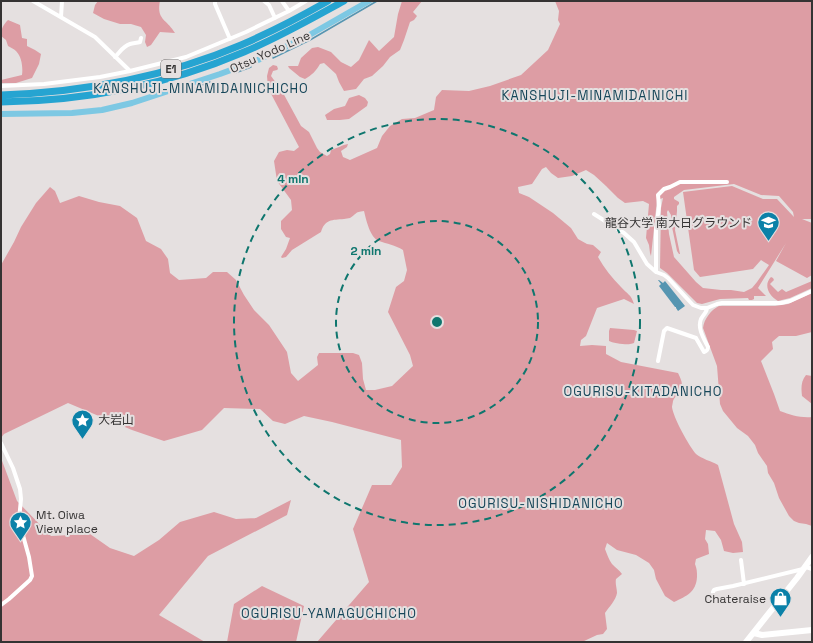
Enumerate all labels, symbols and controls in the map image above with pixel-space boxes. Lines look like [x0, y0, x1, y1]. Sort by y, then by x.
street label: Otsu Yodo Line [227, 27, 313, 77]
road number: E1 [161, 60, 181, 78]
district label: KANSHUJI-MINAMIDAINICHICHO [93, 80, 309, 97]
district label: KANSHUJI-MINAMIDAINICHI [501, 87, 689, 104]
text: 4 min [277, 171, 309, 187]
school or university icon: 龍谷大学 南大日グラウンド [755, 210, 781, 243]
place label: 龍谷大学 南大日グラウンド [605, 215, 752, 231]
text: 2 min [350, 243, 382, 259]
centre of rings [430, 315, 444, 329]
district label: OGURISU-KITADANICHO [564, 383, 722, 400]
place icon: 大岩山 [69, 407, 95, 440]
place label: 大岩山 [98, 412, 134, 428]
district label: OGURISU-NISHIDANICHO [458, 495, 624, 512]
place label: Mt. Oiwa View place [36, 507, 98, 537]
place icon: Mt. Oiwa View place [7, 509, 33, 542]
shop icon: Chateraise [768, 586, 794, 619]
place label: Chateraise [704, 591, 766, 607]
district label: OGURISU-YAMAGUCHICHO [241, 605, 417, 622]

